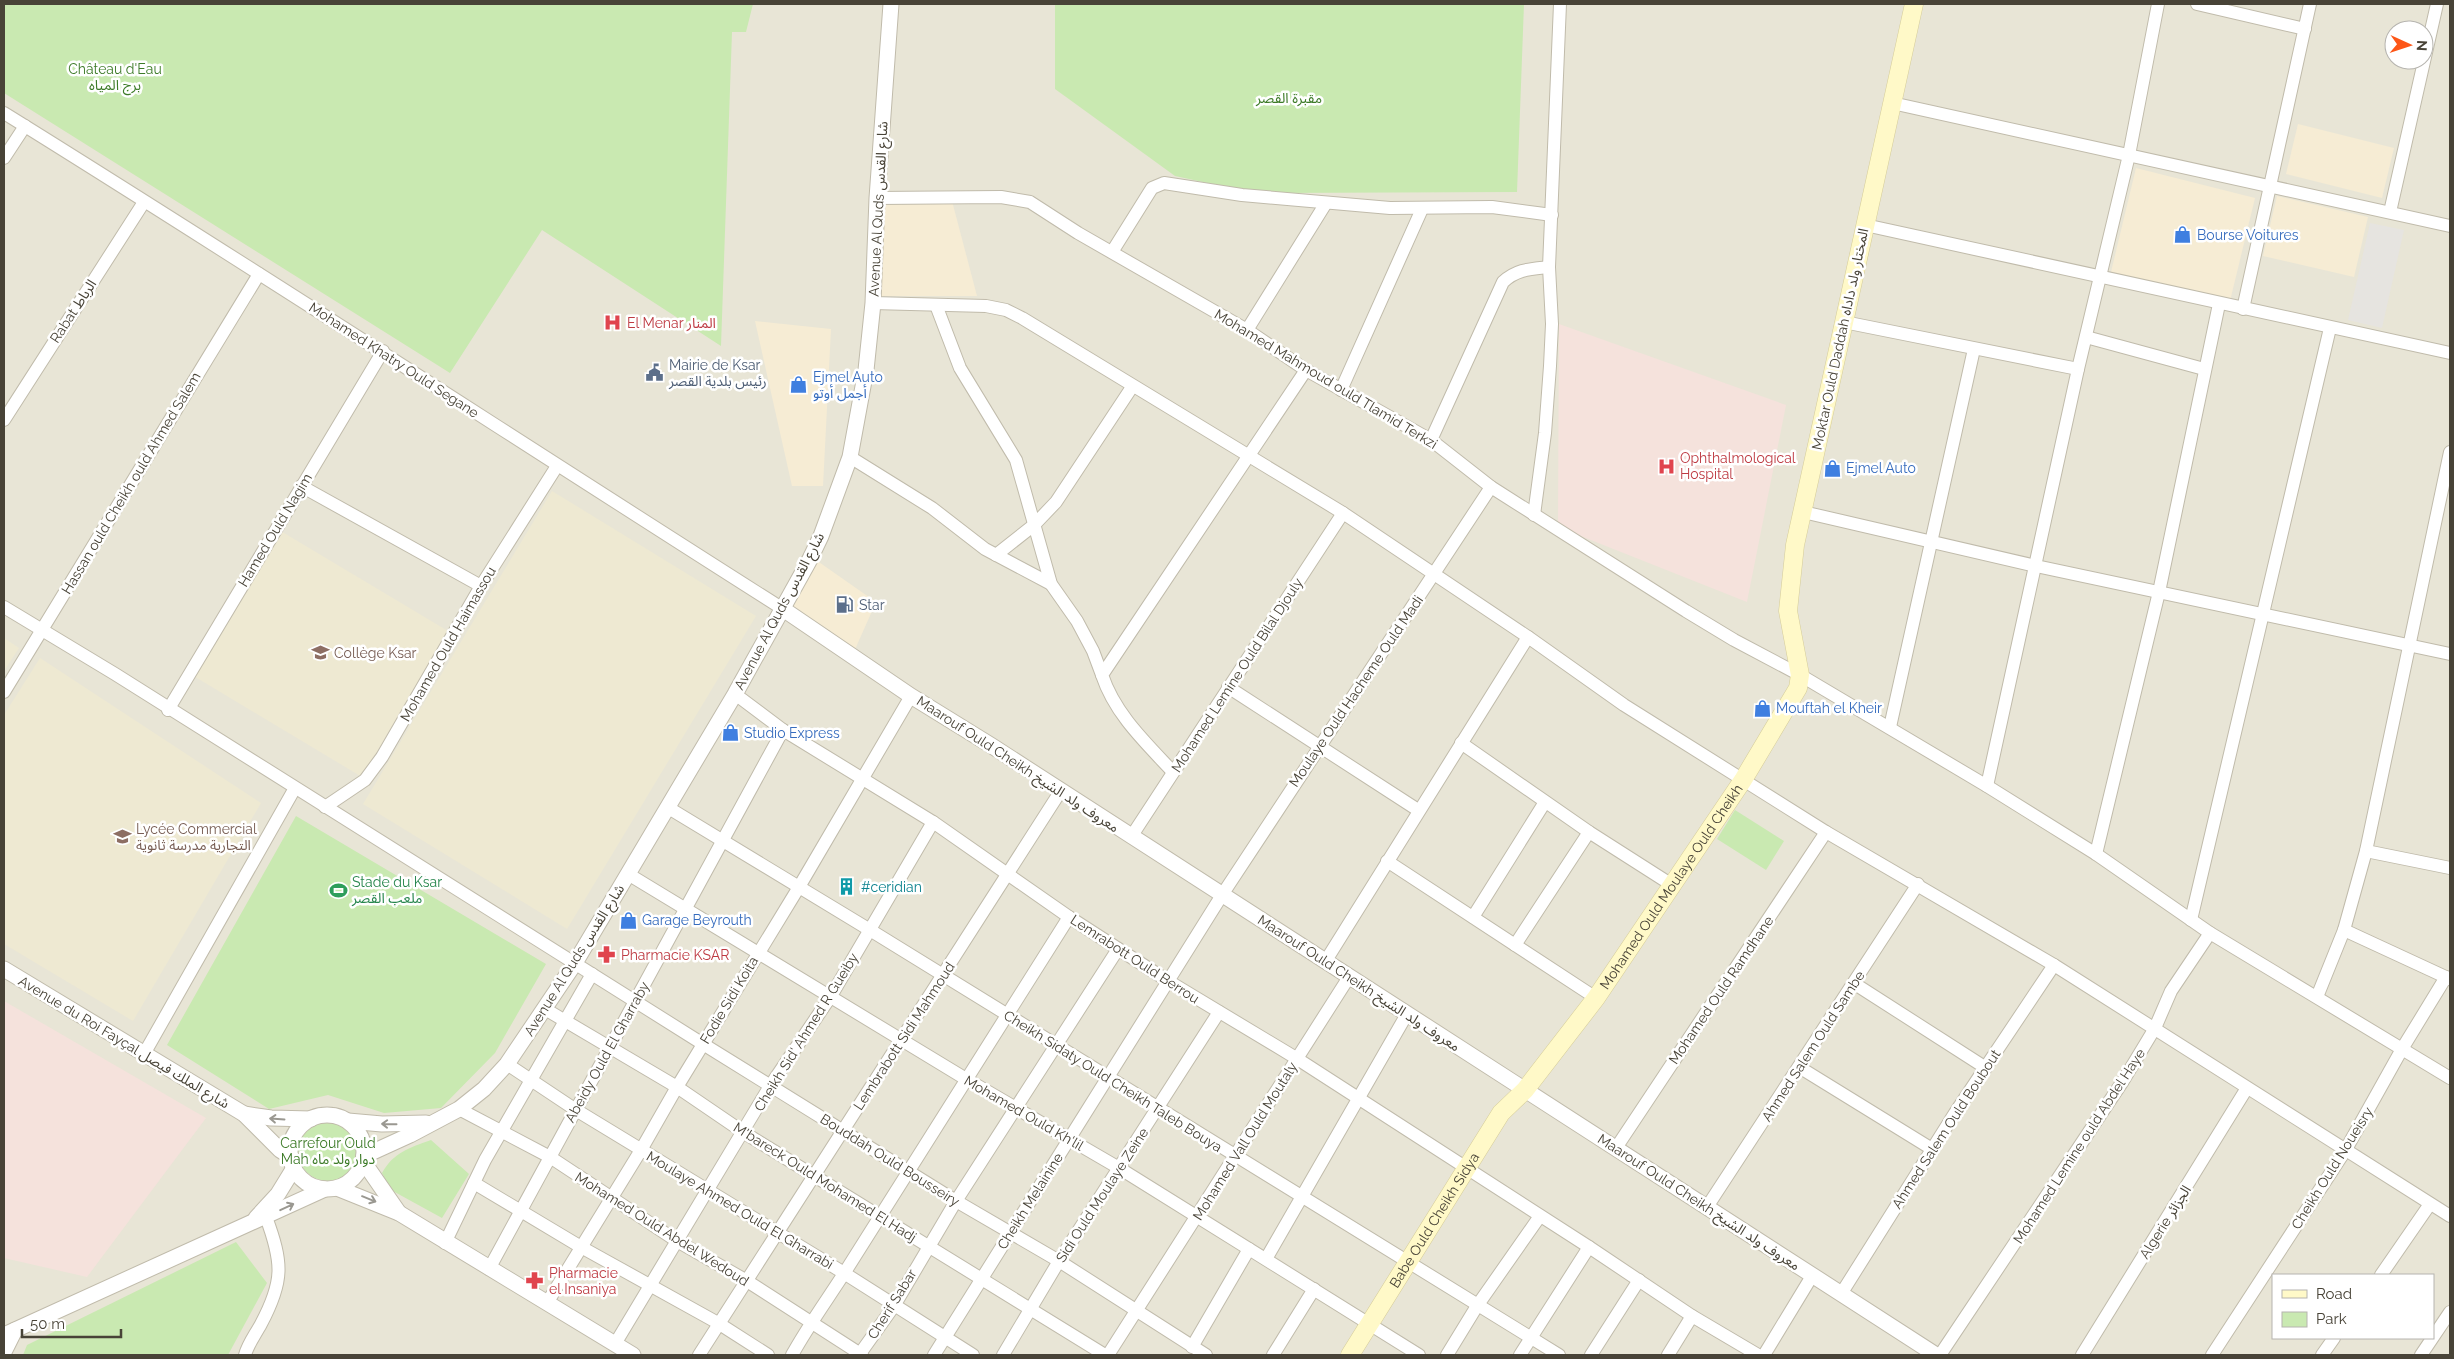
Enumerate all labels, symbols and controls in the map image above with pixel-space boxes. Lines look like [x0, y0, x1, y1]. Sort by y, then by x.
north arrow [2384, 20, 2434, 70]
text: N [2414, 40, 2430, 51]
park label: Château d'Eau برج المياه [68, 61, 162, 96]
park label: مقبرة القصر [1255, 90, 1322, 107]
street label: Avenue Al Quds شارع القدس [865, 121, 894, 297]
shop icon: Bourse Voitures [2173, 225, 2193, 245]
street label: Moktar Ould Daddah المختار ولد داداه [1809, 227, 1872, 452]
place label: Bourse Voitures [2197, 227, 2299, 243]
street label: Rabat الرباط [47, 276, 100, 346]
street label: Mohamed Khatry Ould Segane [306, 299, 482, 421]
street label: Mohamed Mahmoud ould Tlamid Terkzi [1212, 306, 1440, 452]
hospital icon: El Menar المنار [603, 313, 623, 333]
place label: El Menar المنار [627, 315, 716, 332]
place label: Mairie de Ksar رئيس بلدية القصر [668, 357, 767, 390]
public building icon: Mairie de Ksar رئيس بلدية القصر [645, 363, 665, 383]
street label: Hassan ould Cheikh ould Ahmed Salem [58, 369, 204, 597]
place label: Ejmel Auto أجمل أوتو [813, 369, 883, 402]
shop icon: Ejmel Auto أجمل أوتو [789, 375, 809, 395]
place label: Ophthalmological Hospital [1680, 450, 1796, 482]
hospital icon: Ophthalmological Hospital [1656, 456, 1676, 476]
shop icon: Ejmel Auto [1822, 458, 1842, 478]
place label: Ejmel Auto [1846, 460, 1916, 476]
street label: Hamed Ould Nagim [235, 471, 315, 589]
street label: Avenue Al Quds شارع القدس [731, 530, 830, 694]
street label: Mohamed Ould Haimassou [397, 564, 499, 724]
street label: Mohamed Lemine Ould Bilal Djouly [1168, 575, 1306, 775]
street label: Moulaye Ould Hacheme Ould Madi [1286, 592, 1426, 790]
fuel station icon: Star [835, 595, 855, 615]
place label: Star [859, 597, 885, 613]
school or university icon: Collège Ksar [310, 643, 330, 663]
place label: Collège Ksar [334, 645, 417, 661]
street label: Maarouf Ould Cheikh معروف ولد الشيخ [912, 693, 1122, 838]
shop icon: Mouftah el Kheir [1752, 698, 1772, 718]
place label: Mouftah el Kheir [1776, 700, 1882, 716]
shop icon: Studio Express [720, 723, 740, 743]
place label: Studio Express [744, 725, 840, 741]
street label: Mohamed Ould Moulaye Ould Cheikh [1596, 781, 1746, 992]
place label: Lycée Commercial التجارية مدرسة ثانوية [136, 821, 257, 854]
school or university icon: Lycée Commercial التجارية مدرسة ثانوية [112, 827, 132, 847]
place label: Stade du Ksar ملعب القصر [351, 874, 442, 907]
building icon: #ceridian [837, 877, 857, 897]
place label: #ceridian [861, 879, 922, 895]
sports icon: Stade du Ksar ملعب القصر [328, 880, 348, 900]
street label: Avenue Al Quds شارع القدس [521, 881, 630, 1040]
shop icon: Garage Beyrouth [618, 910, 638, 930]
street label: Lemrabott Ould Berrou [1068, 911, 1202, 1007]
place label: Garage Beyrouth [642, 912, 752, 928]
street label: Maarouf Ould Cheikh معروف ولد الشيخ [1253, 912, 1463, 1057]
street label: Mohamed Ould Ramdhane [1665, 913, 1777, 1067]
pharmacy icon: Pharmacie KSAR [597, 945, 617, 965]
place label: Pharmacie KSAR [621, 947, 729, 963]
street label: Cheikh Sid' Ahmed R Gueiby [751, 950, 862, 1114]
street label: Fodie Sidi Koita [697, 954, 761, 1046]
street label: Lembrabott Sidi Mahmoud [850, 959, 958, 1113]
street label: Ahmed Salem Ould Sambe [1758, 968, 1868, 1124]
street label: Avenue du Roi Fayçal شارع الملك فيصل [14, 973, 232, 1114]
street label: Abeidy Ould El Gharraby [562, 978, 653, 1125]
street label: Cheikh Sidaty Ould Cheikh Taleb Bouya [1001, 1007, 1225, 1155]
street label: Ahmed Salem Ould Boubout [1889, 1046, 2004, 1212]
street label: Mohamed Lemine ould Abdel Haye [2010, 1046, 2148, 1246]
street label: Mohamed Vall Ould Moutaly [1190, 1059, 1301, 1223]
street label: Mohamed Ould Kh'lil [962, 1072, 1087, 1154]
street label: Cheikh Ould Noueisry [2288, 1104, 2376, 1232]
street label: Bouddah Ould Bousseiry [818, 1111, 963, 1210]
one-way arrow [269, 1114, 285, 1123]
one-way arrow [381, 1119, 398, 1129]
street label: M'bareck Ould Mohamed El Hadj [731, 1119, 919, 1245]
street label: Sidi Ould Moulaye Zeine [1052, 1125, 1152, 1265]
street label: Maarouf Ould Cheikh معروف ولد الشيخ [1593, 1131, 1803, 1276]
park label: Carrefour Ould Mah دوار ولد ماه [280, 1135, 376, 1168]
street label: Moulaye Ahmed Ould El Gharrabi [644, 1148, 836, 1272]
street label: Cheikh Melainine [994, 1150, 1066, 1252]
street label: Babe Ould Cheikh Sidya [1386, 1150, 1482, 1290]
street label: Mohamed Ould Abdel Wedoud [572, 1169, 752, 1289]
street label: Algerie الجزائر [2136, 1182, 2195, 1262]
one-way arrow [360, 1195, 376, 1204]
one-way arrow [279, 1202, 294, 1212]
place label: Pharmacie el Insaniya [549, 1265, 618, 1297]
street label: Cherif Sabar [864, 1266, 920, 1342]
pharmacy icon: Pharmacie el Insaniya [525, 1271, 545, 1291]
legend [2272, 1274, 2434, 1339]
text: Road [2316, 1285, 2352, 1303]
scale bar [22, 1306, 121, 1338]
text: Park [2316, 1310, 2347, 1328]
text: 50 m [30, 1315, 65, 1333]

